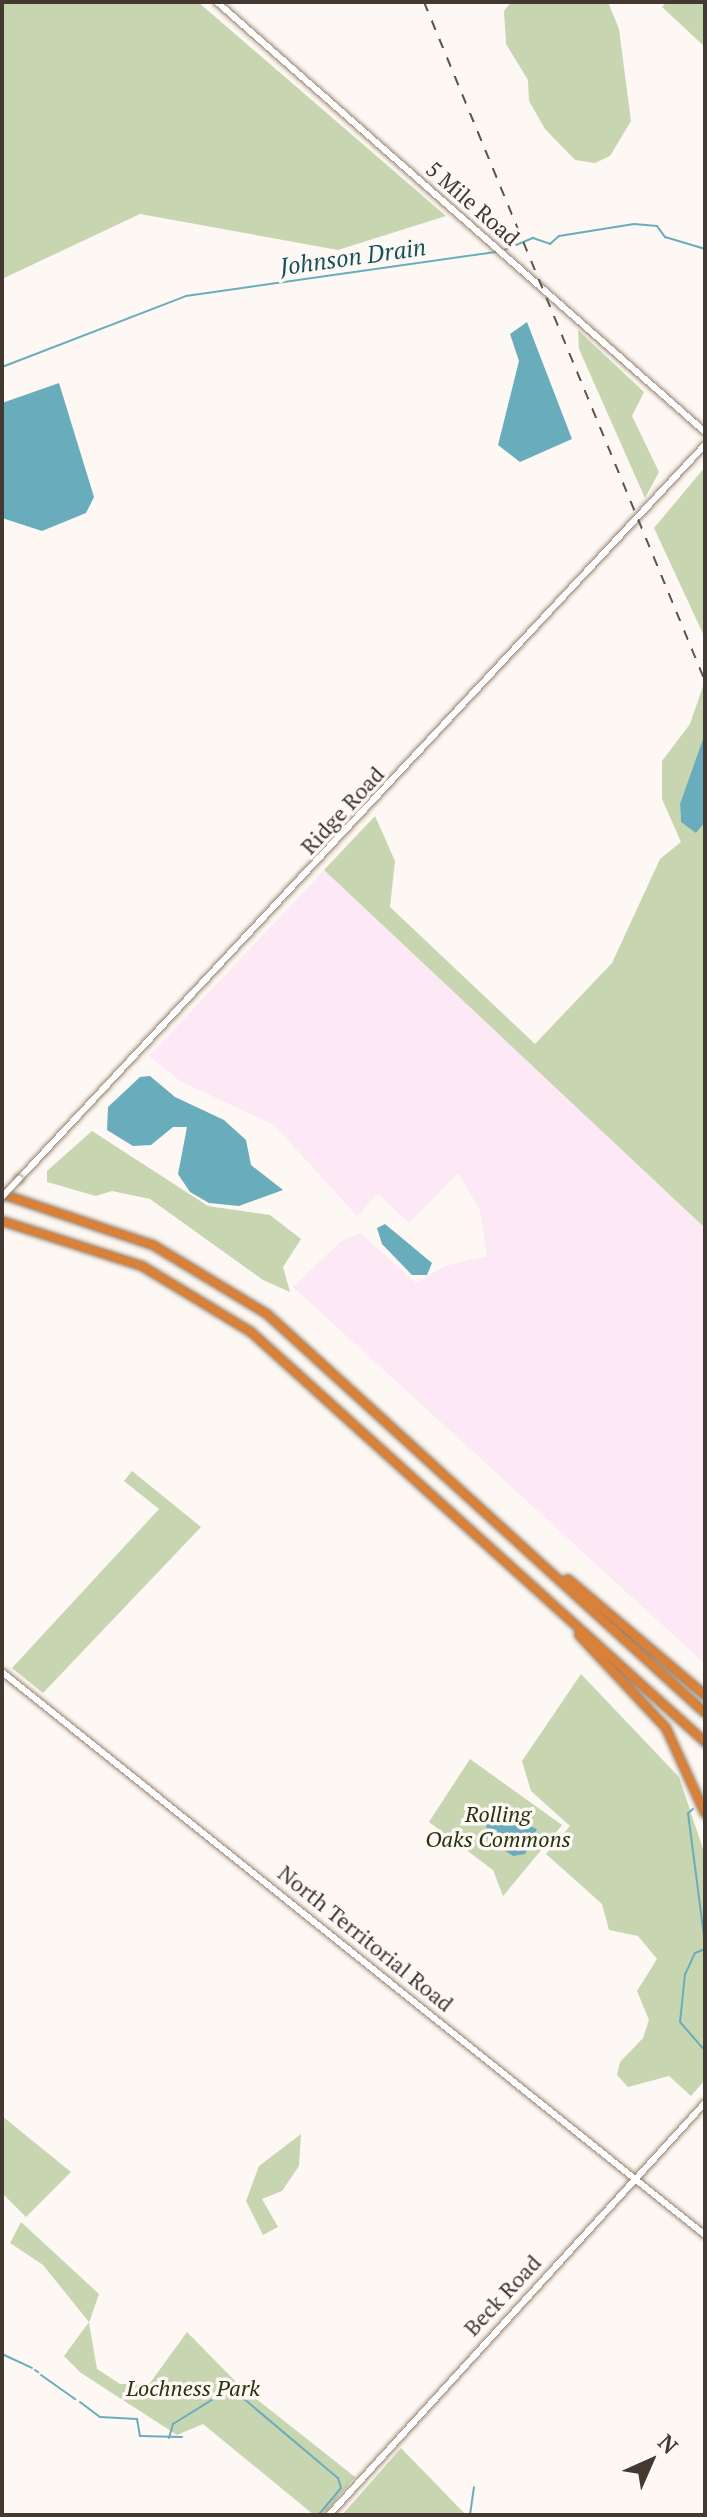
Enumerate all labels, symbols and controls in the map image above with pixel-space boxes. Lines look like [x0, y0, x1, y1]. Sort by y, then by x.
street label: 5 Mile Road [421, 155, 525, 251]
water label: Johnson Drain [278, 233, 428, 281]
street label: Ridge Road [295, 761, 389, 859]
park label: Rolling Oaks Commons [425, 1800, 571, 1852]
street label: North Territorial Road [273, 1859, 459, 2017]
street label: Beck Road [458, 2249, 546, 2341]
park label: Lochness Park [126, 2375, 260, 2401]
north arrow [611, 2421, 691, 2501]
text: N [652, 2428, 684, 2460]

